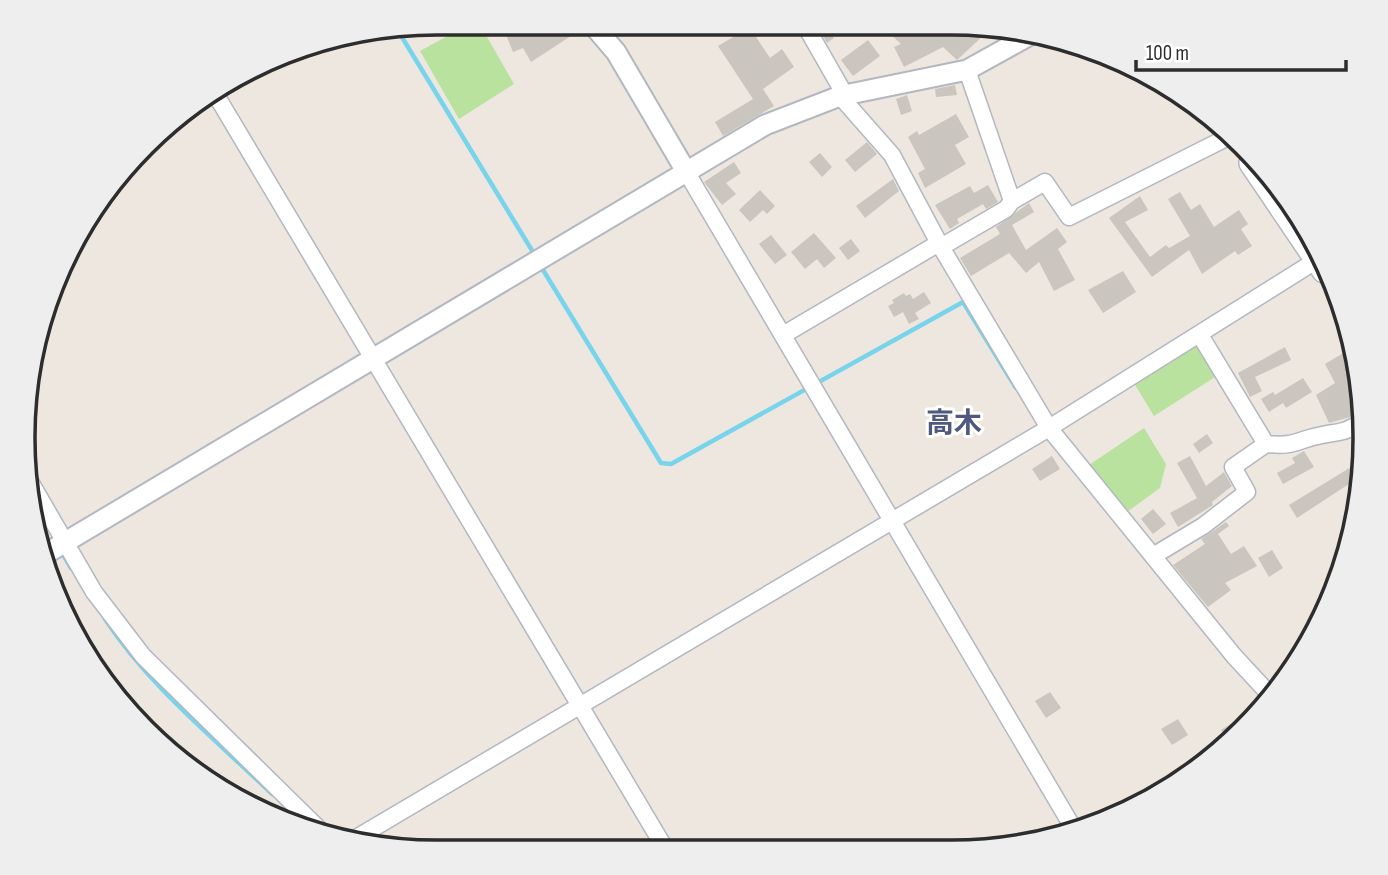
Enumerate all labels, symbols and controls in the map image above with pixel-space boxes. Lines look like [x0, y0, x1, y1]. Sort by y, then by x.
scale bar [1136, 28, 1346, 72]
text: 100 m [1146, 41, 1189, 66]
district label: 高木 [926, 407, 982, 440]

